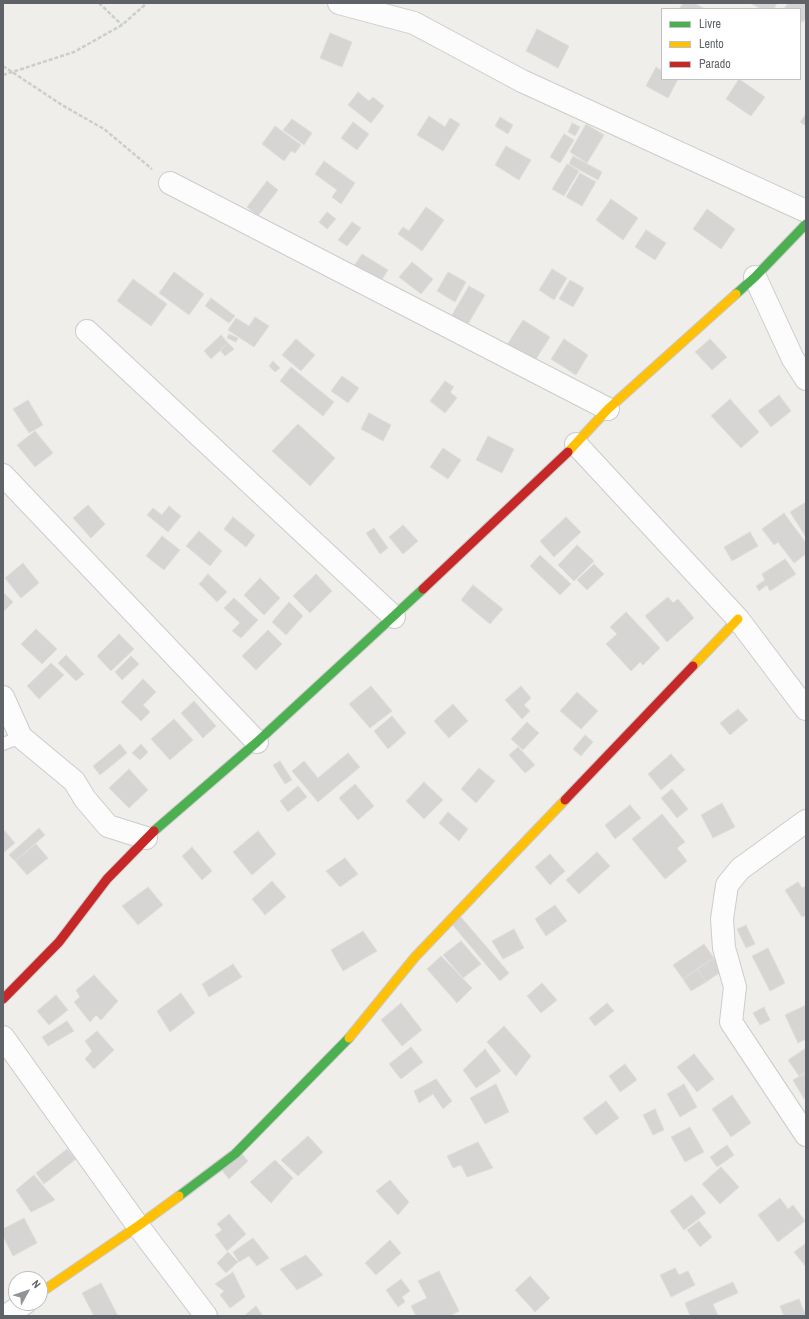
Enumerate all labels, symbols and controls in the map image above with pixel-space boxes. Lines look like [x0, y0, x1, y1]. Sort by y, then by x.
legend [661, 8, 801, 80]
text: Livre [699, 16, 721, 32]
text: Lento [699, 36, 724, 52]
text: Parado [699, 56, 731, 72]
north arrow [8, 1271, 48, 1311]
text: N [29, 1277, 44, 1291]

